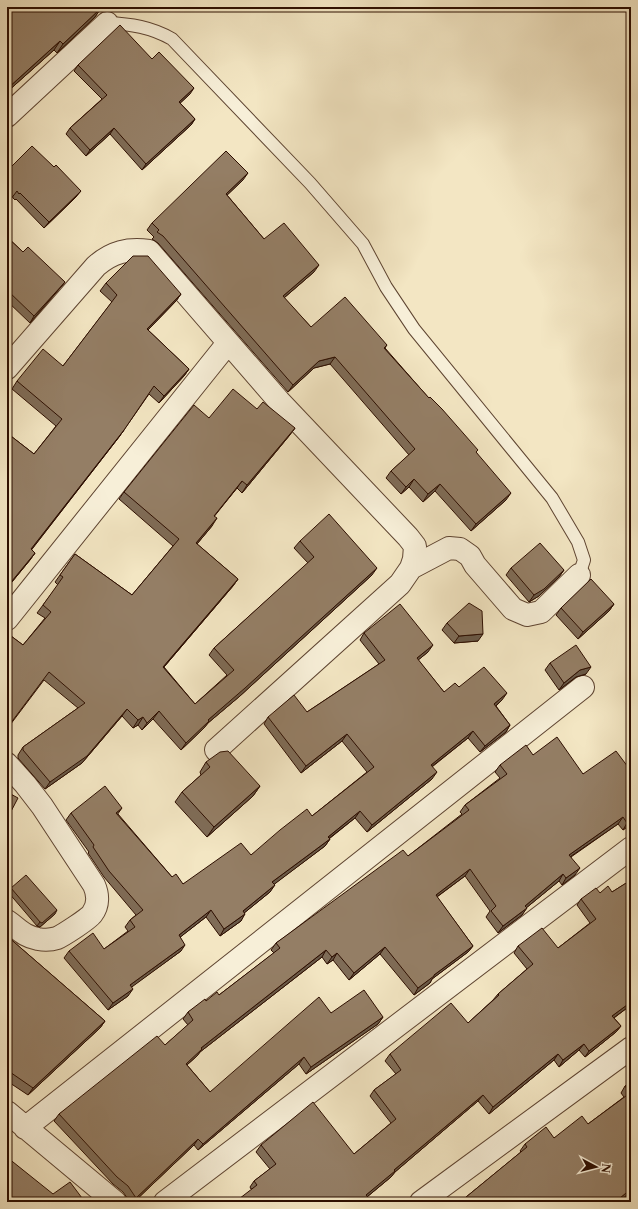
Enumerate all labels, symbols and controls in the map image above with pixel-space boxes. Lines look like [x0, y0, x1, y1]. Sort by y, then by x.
north arrow [576, 1147, 616, 1187]
text: N [598, 1163, 613, 1174]

